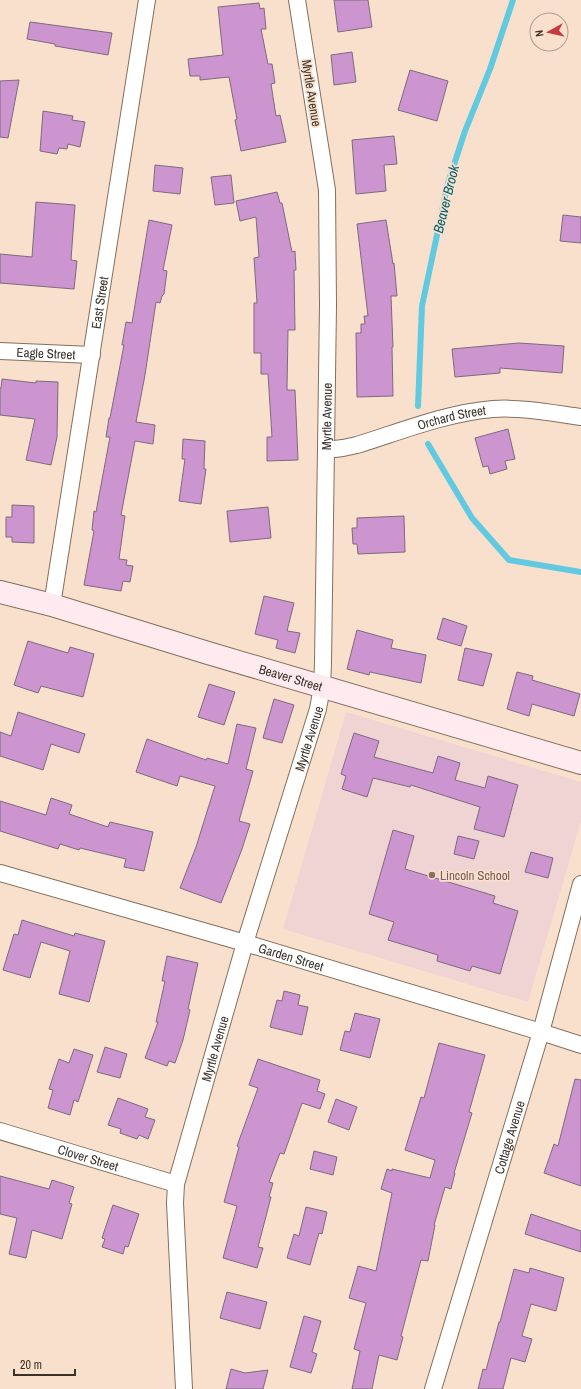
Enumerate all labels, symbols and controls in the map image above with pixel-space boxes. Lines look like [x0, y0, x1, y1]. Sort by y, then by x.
north arrow [529, 12, 569, 52]
text: N [532, 29, 546, 38]
street label: Myrtle Avenue [298, 58, 325, 128]
water label: Beaver Brook [429, 162, 463, 235]
street label: East Street [87, 275, 112, 330]
street label: Eagle Street [16, 344, 76, 363]
street label: Myrtle Avenue [318, 383, 336, 450]
street label: Orchard Street [415, 402, 487, 434]
street label: Beaver Street [257, 660, 324, 695]
street label: Myrtle Avenue [291, 704, 327, 774]
place label: Lincoln School [440, 867, 510, 884]
marker: Lincoln School [427, 870, 437, 880]
street label: Garden Street [256, 940, 326, 975]
street label: Myrtle Avenue [198, 1014, 233, 1084]
street label: Cottage Avenue [491, 1099, 529, 1176]
street label: Clover Street [56, 1141, 120, 1175]
scale bar [14, 1351, 75, 1377]
text: 20 m [20, 1357, 42, 1373]

